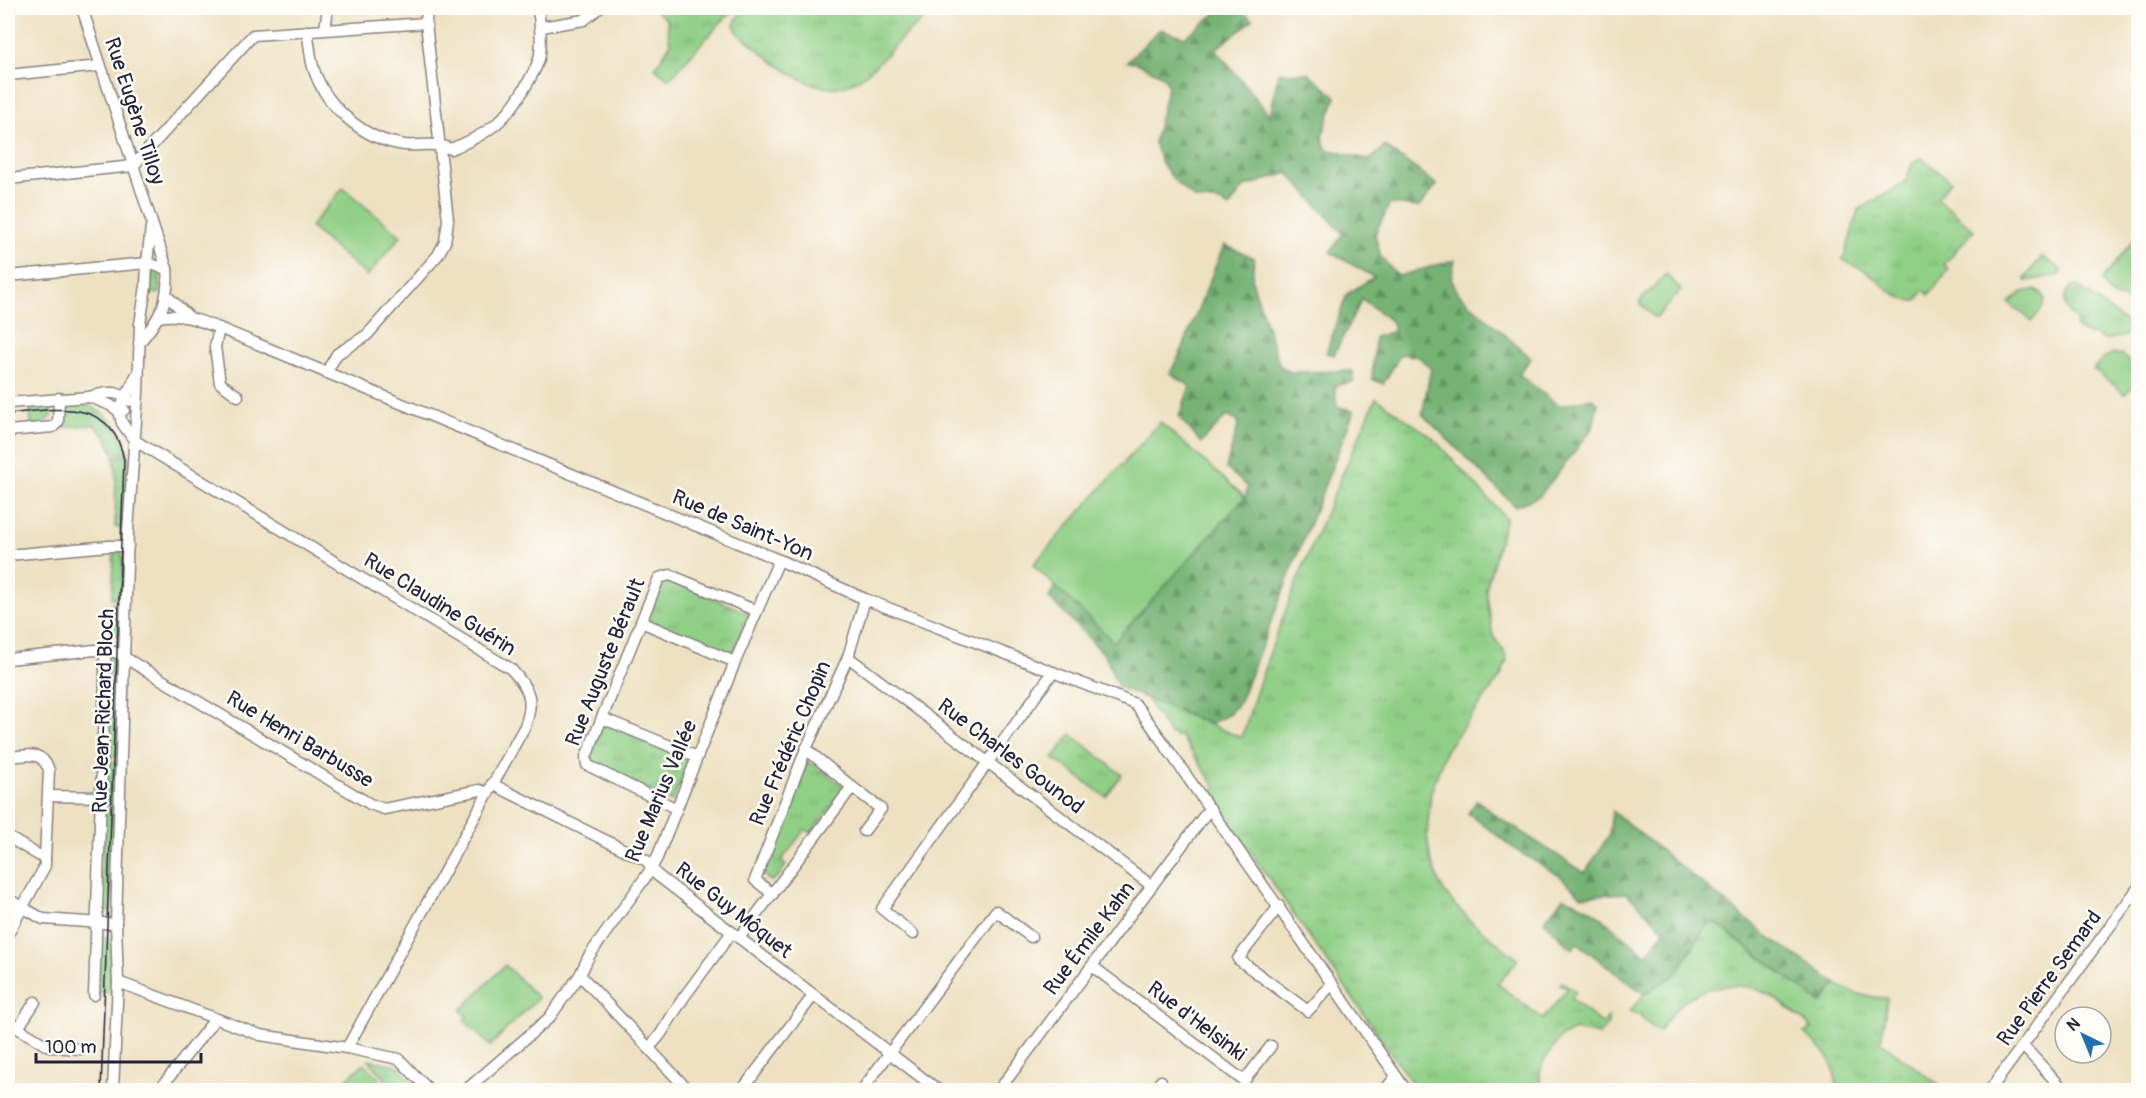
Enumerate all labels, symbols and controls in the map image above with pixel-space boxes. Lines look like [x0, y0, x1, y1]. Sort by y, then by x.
street label: Rue Eugène Tilloy [98, 34, 171, 188]
street label: Rue de Saint-Yon [668, 484, 818, 567]
street label: Rue Claudine Guérin [359, 547, 521, 662]
street label: Rue Auguste Bérault [559, 574, 652, 750]
street label: Rue Jean-Richard Bloch [86, 608, 121, 814]
street label: Rue Frédéric Chopin [744, 657, 837, 830]
street label: Rue Henri Barbusse [221, 685, 379, 794]
street label: Rue Charles Gounod [932, 692, 1089, 820]
street label: Rue Marius Vallée [619, 715, 704, 866]
street label: Rue Guy Môquet [670, 856, 798, 965]
street label: Rue Émile Kahn [1038, 876, 1141, 1001]
street label: Rue Pierre Semard [1991, 905, 2108, 1051]
street label: Rue d'Helsinki [1142, 975, 1252, 1068]
north arrow [2053, 1005, 2113, 1065]
text: N [2063, 1014, 2084, 1036]
scale bar [36, 1026, 201, 1064]
text: 100 m [45, 1036, 97, 1059]

